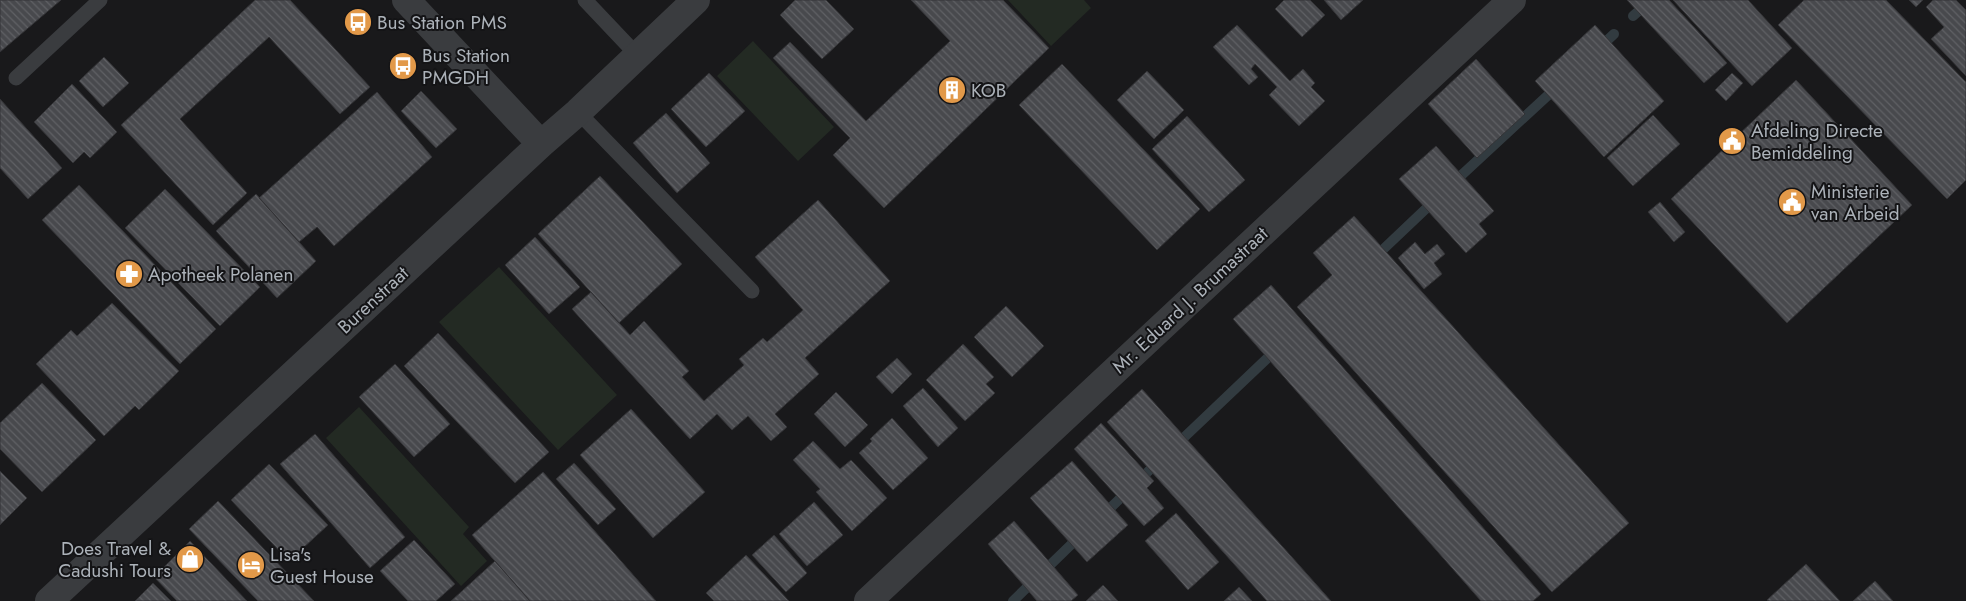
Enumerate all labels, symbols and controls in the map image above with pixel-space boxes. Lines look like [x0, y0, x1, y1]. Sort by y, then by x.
bus stop icon: Bus Station PMS [343, 7, 373, 37]
place label: Bus Station PMS [377, 9, 507, 36]
place label: Bus Station PMGDH [422, 42, 510, 91]
bus stop icon: Bus Station PMGDH [388, 51, 418, 81]
building icon: KOB [937, 75, 967, 105]
place label: KOB [971, 77, 1006, 104]
place label: Afdeling Directe Bemiddeling [1751, 117, 1883, 166]
public building icon: Afdeling Directe Bemiddeling [1717, 126, 1747, 156]
place label: Ministerie van Arbeid [1811, 178, 1900, 227]
public building icon: Ministerie van Arbeid [1777, 187, 1807, 217]
street label: Mr. Eduard J. Brumastraat [1106, 220, 1274, 380]
pharmacy icon: Apotheek Polanen [114, 259, 144, 289]
street label: Burenstraat [332, 260, 415, 340]
place label: Apotheek Polanen [148, 261, 293, 288]
place label: Does Travel & Cadushi Tours [58, 535, 171, 584]
place label: Lisa's Guest House [270, 541, 374, 590]
shop icon: Does Travel & Cadushi Tours [175, 544, 205, 574]
hotel icon: Lisa's Guest House [236, 550, 266, 580]

